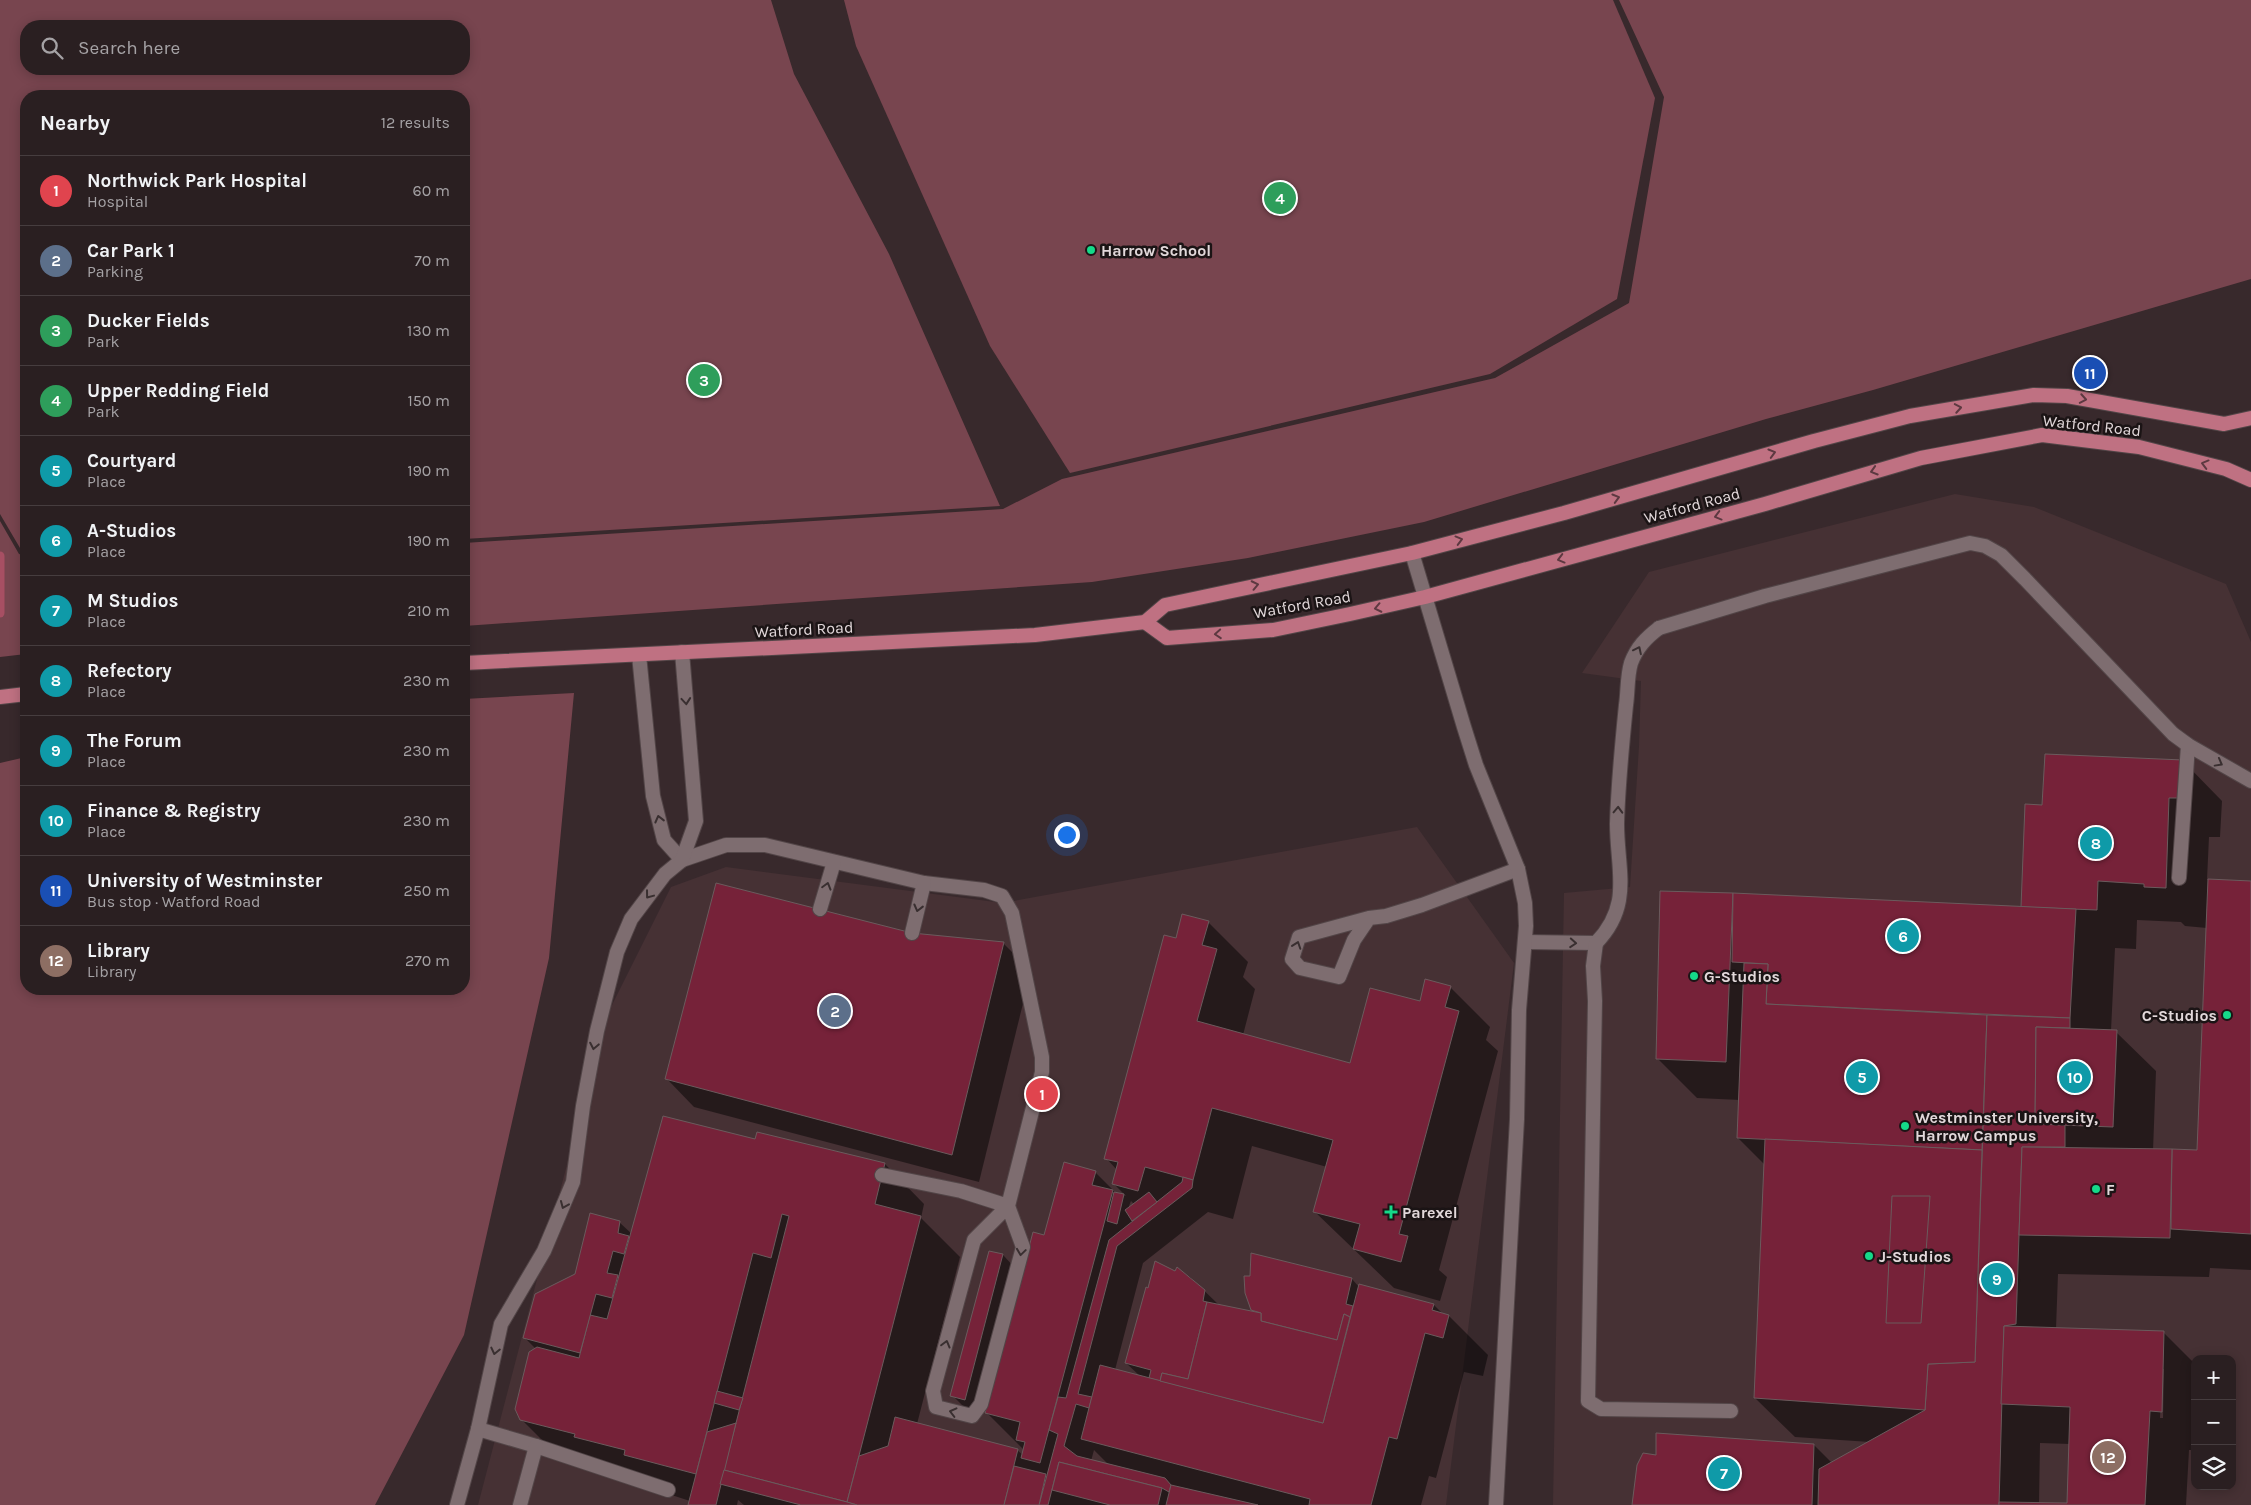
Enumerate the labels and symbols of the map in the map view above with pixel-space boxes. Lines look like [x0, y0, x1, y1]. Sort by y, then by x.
pin: 4 [1264, 179, 1296, 217]
place label: Harrow School [1101, 241, 1211, 260]
marker: Harrow School [1085, 244, 1097, 256]
pin: 11 [2074, 354, 2106, 392]
pin: 3 [688, 361, 720, 399]
one-way arrow [2078, 393, 2087, 403]
one-way arrow [1954, 404, 1963, 414]
street label: Watford Road [2042, 411, 2142, 440]
one-way arrow [1767, 449, 1775, 459]
one-way arrow [2201, 459, 2210, 470]
one-way arrow [1870, 466, 1878, 476]
street label: Watford Road [1642, 484, 1742, 527]
one-way arrow [1611, 493, 1620, 504]
one-way arrow [1714, 511, 1723, 521]
one-way arrow [1454, 536, 1462, 546]
one-way arrow [1557, 553, 1566, 564]
one-way arrow [1250, 580, 1259, 591]
street label: Watford Road [1252, 587, 1352, 622]
one-way arrow [1373, 602, 1382, 613]
street label: Watford Road [754, 617, 854, 642]
one-way arrow [1213, 628, 1221, 639]
one-way arrow [1632, 646, 1642, 655]
one-way arrow [681, 697, 692, 705]
one-way arrow [2214, 757, 2223, 767]
one-way arrow [1612, 806, 1623, 814]
one-way arrow [654, 815, 665, 824]
your location [1054, 822, 1080, 848]
pin: 8 [2080, 824, 2112, 862]
one-way arrow [821, 882, 831, 890]
one-way arrow [646, 889, 655, 899]
one-way arrow [913, 903, 924, 912]
pin: 6 [1887, 917, 1919, 955]
one-way arrow [1570, 937, 1578, 948]
one-way arrow [1291, 941, 1301, 950]
place label: G-Studios [1704, 967, 1780, 986]
marker: G-Studios [1688, 970, 1700, 982]
pin: 2 [819, 992, 851, 1030]
place label: C-Studios [2142, 1006, 2217, 1025]
marker: C-Studios [2221, 1009, 2233, 1021]
one-way arrow [589, 1042, 600, 1050]
pin: 5 [1846, 1058, 1878, 1096]
pin: 10 [2059, 1058, 2091, 1096]
pin: 1 [1026, 1075, 1058, 1113]
place label: Westminster University, Harrow Campus [1915, 1108, 2098, 1145]
marker: Westminster University, Harrow Campus [1899, 1120, 1911, 1132]
place label: F [2106, 1180, 2115, 1199]
marker: F [2090, 1183, 2102, 1195]
one-way arrow [559, 1200, 570, 1209]
place label: Parexel [1402, 1203, 1458, 1222]
marker: Parexel [1384, 1205, 1398, 1219]
place label: J-Studios [1879, 1247, 1951, 1266]
one-way arrow [1016, 1248, 1027, 1256]
marker: J-Studios [1863, 1250, 1875, 1262]
pin: 9 [1981, 1260, 2013, 1298]
one-way arrow [940, 1340, 950, 1348]
one-way arrow [490, 1347, 501, 1356]
one-way arrow [950, 1407, 958, 1417]
pin: 12 [2092, 1438, 2124, 1476]
pin: 7 [1708, 1454, 1740, 1492]

